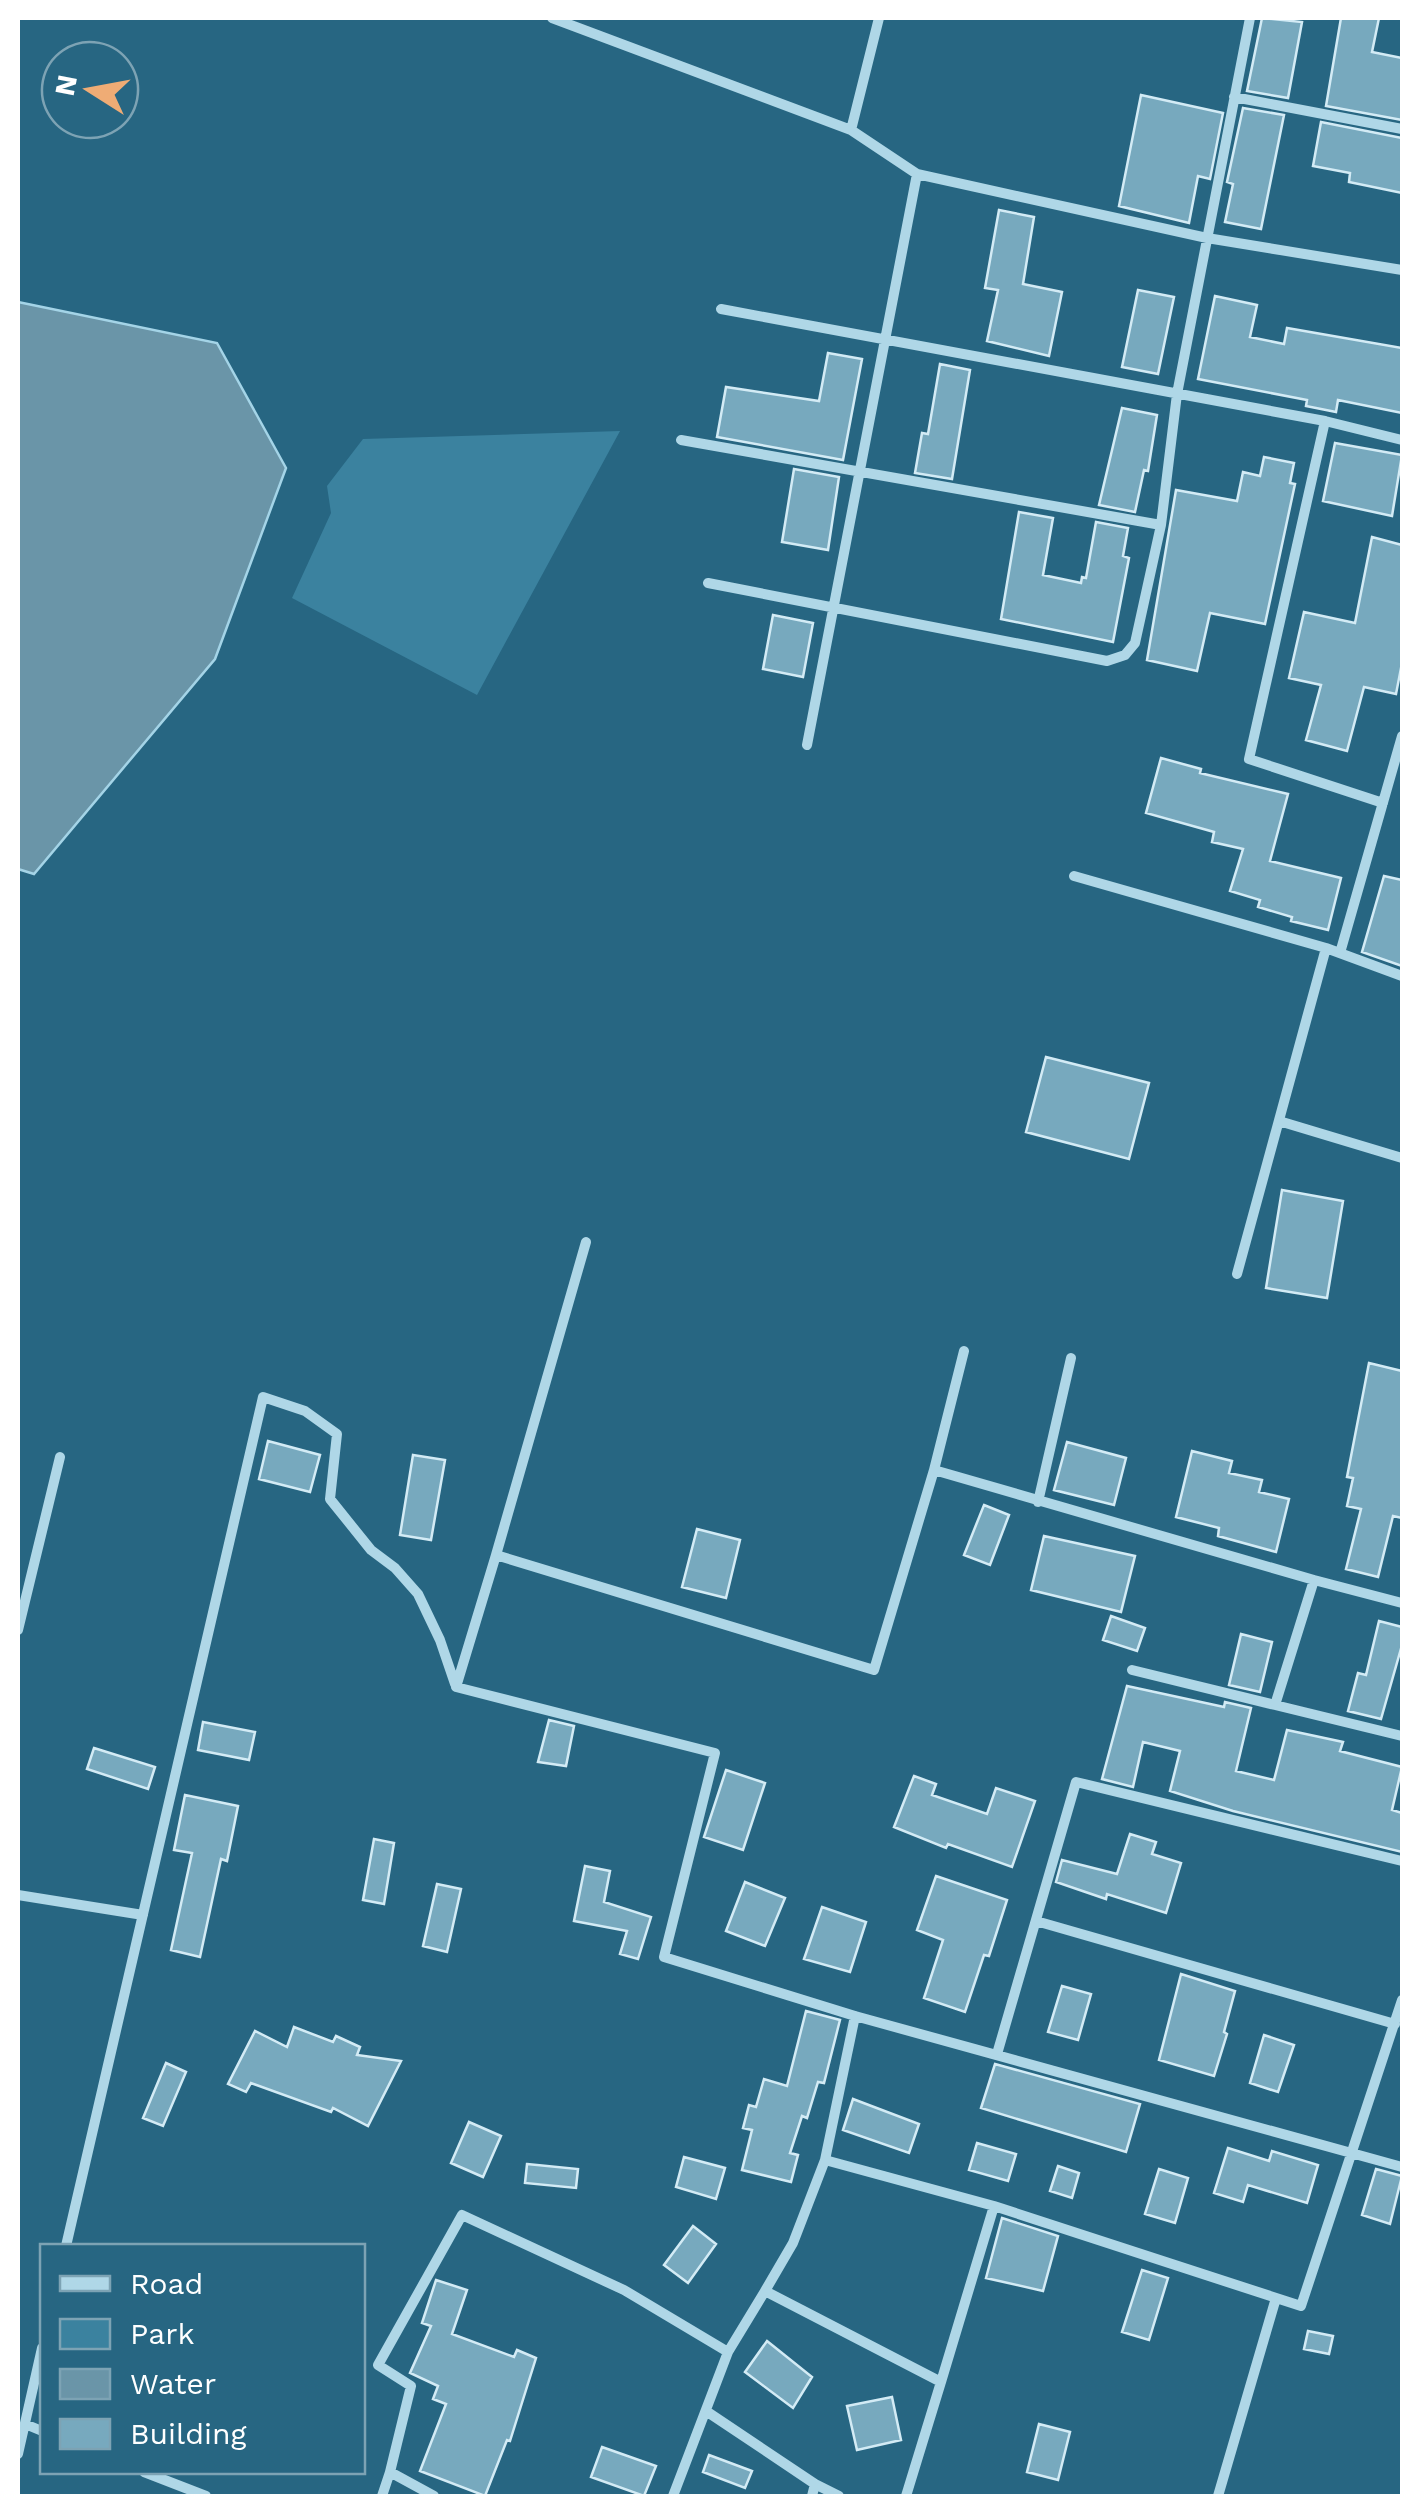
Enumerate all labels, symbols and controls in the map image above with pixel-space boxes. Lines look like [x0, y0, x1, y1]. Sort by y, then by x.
north arrow [40, 40, 140, 140]
text: N [48, 72, 84, 99]
legend [40, 2244, 365, 2474]
text: Road [130, 2266, 203, 2301]
text: Park [130, 2316, 195, 2351]
text: Water [130, 2366, 216, 2401]
text: Building [130, 2416, 247, 2451]

